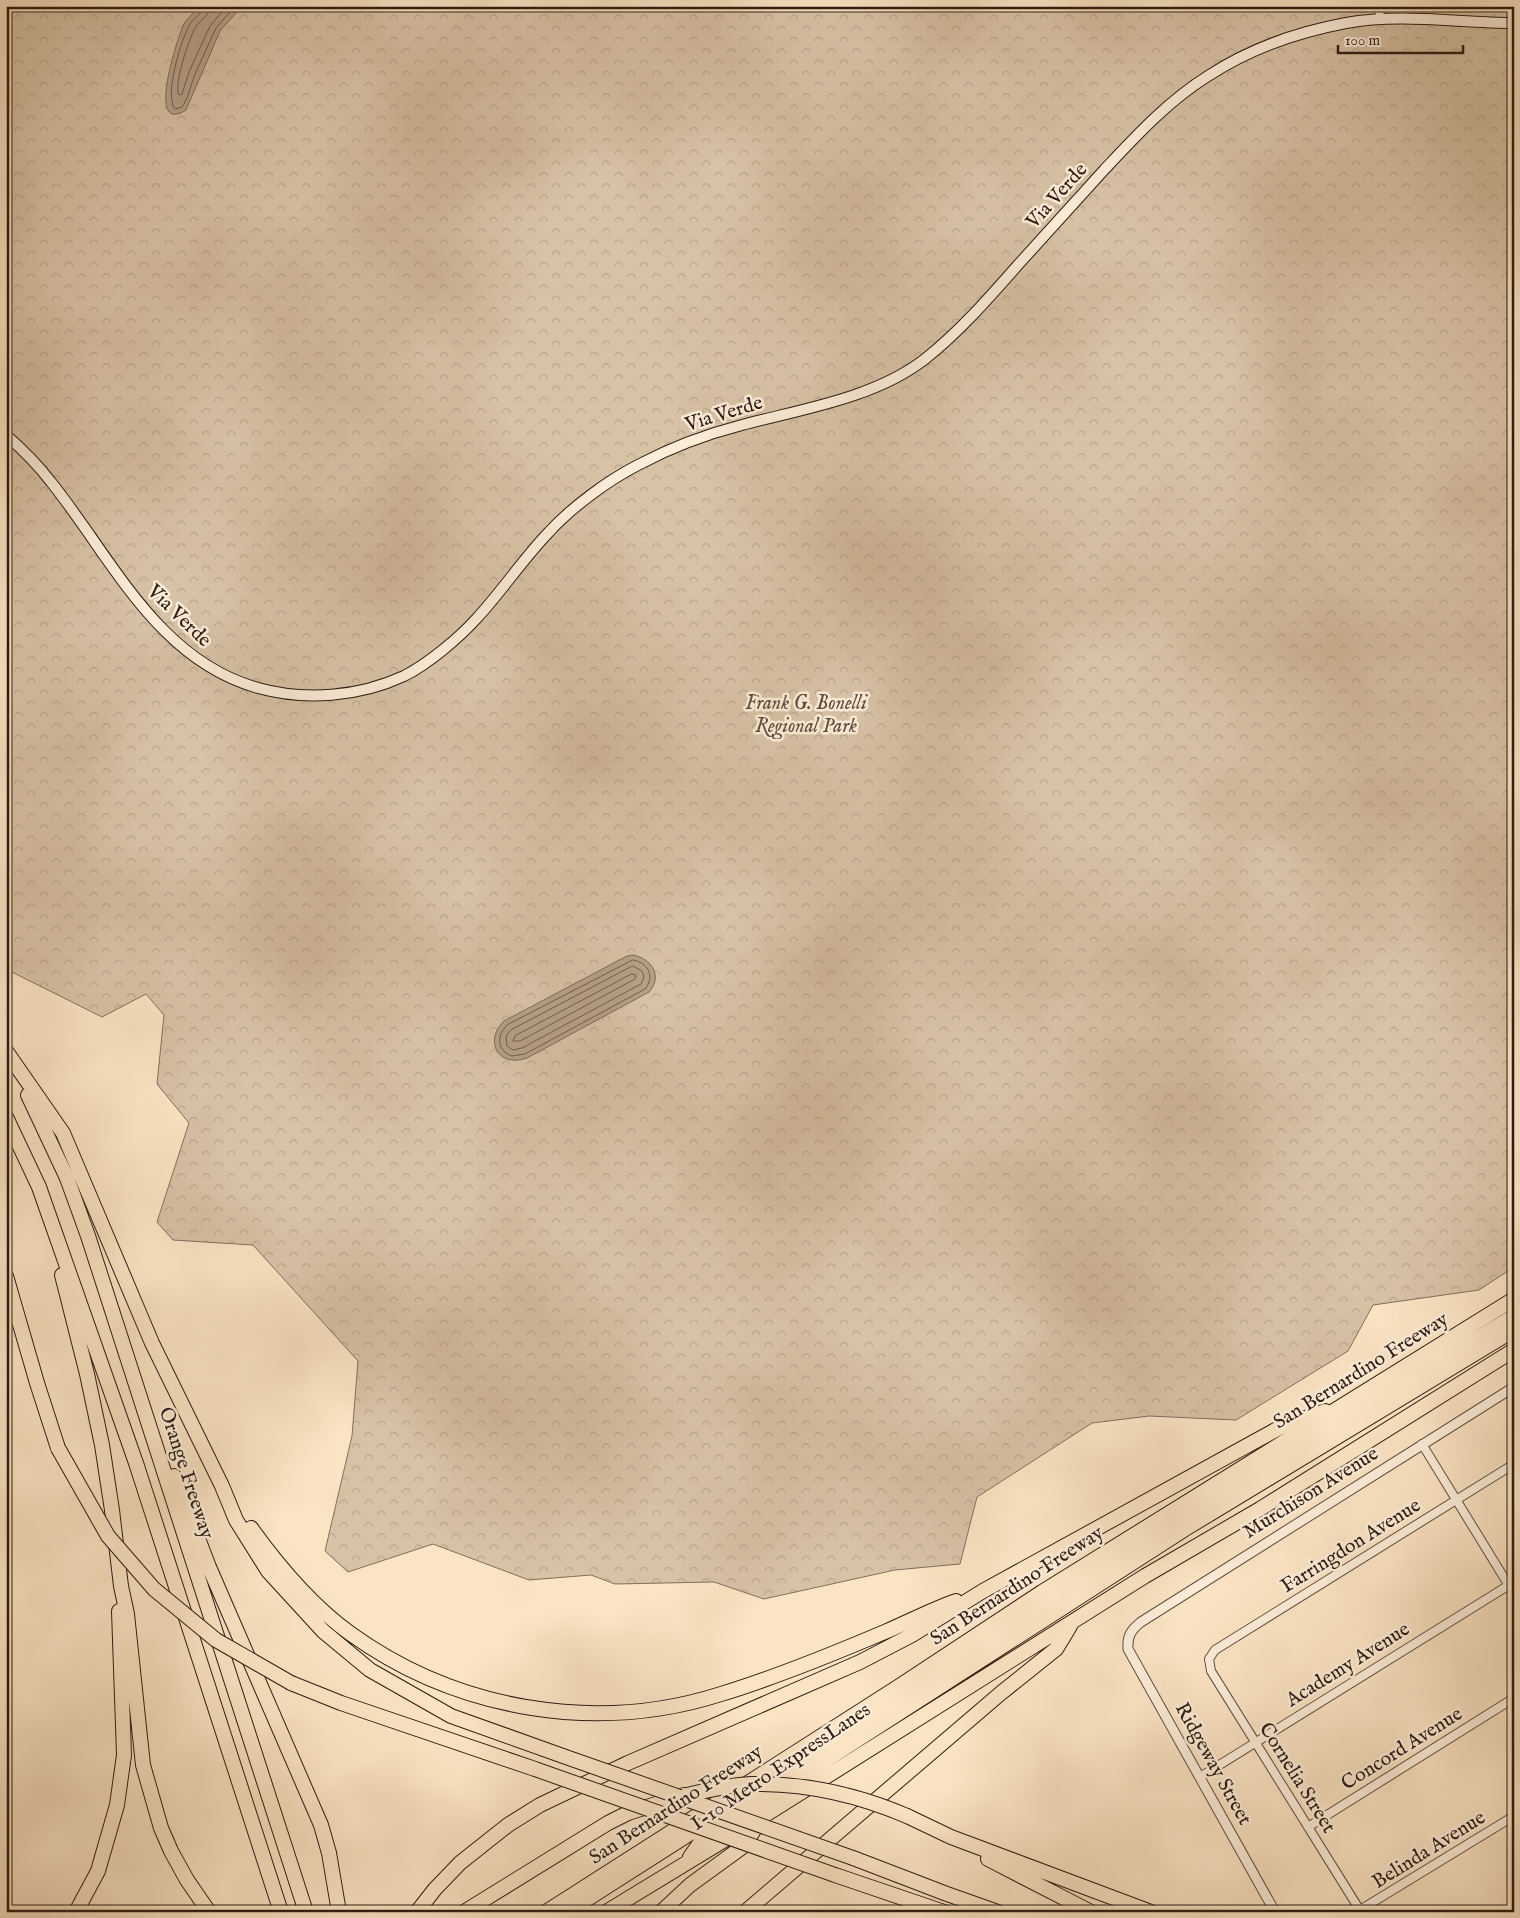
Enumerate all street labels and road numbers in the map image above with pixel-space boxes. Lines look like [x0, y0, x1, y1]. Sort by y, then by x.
street label: Via Verde [1020, 158, 1093, 235]
street label: Via Verde [681, 390, 766, 438]
street label: Via Verde [141, 579, 216, 653]
street label: San Bernardino Freeway [1269, 1307, 1453, 1435]
street label: Orange Freeway [153, 1404, 219, 1542]
street label: Murchison Avenue [1239, 1441, 1383, 1545]
street label: Farringdon Avenue [1277, 1493, 1425, 1599]
street label: San Bernardino Freeway [926, 1521, 1109, 1651]
street label: Academy Avenue [1281, 1617, 1414, 1714]
street label: I-10 Metro ExpressLanes [686, 1698, 876, 1836]
street label: Ridgeway Street [1169, 1698, 1257, 1830]
street label: Concord Avenue [1337, 1702, 1467, 1796]
street label: Cornelia Street [1253, 1718, 1341, 1838]
street label: San Bernardino Freeway [585, 1740, 768, 1870]
street label: Belinda Avenue [1368, 1805, 1490, 1895]

